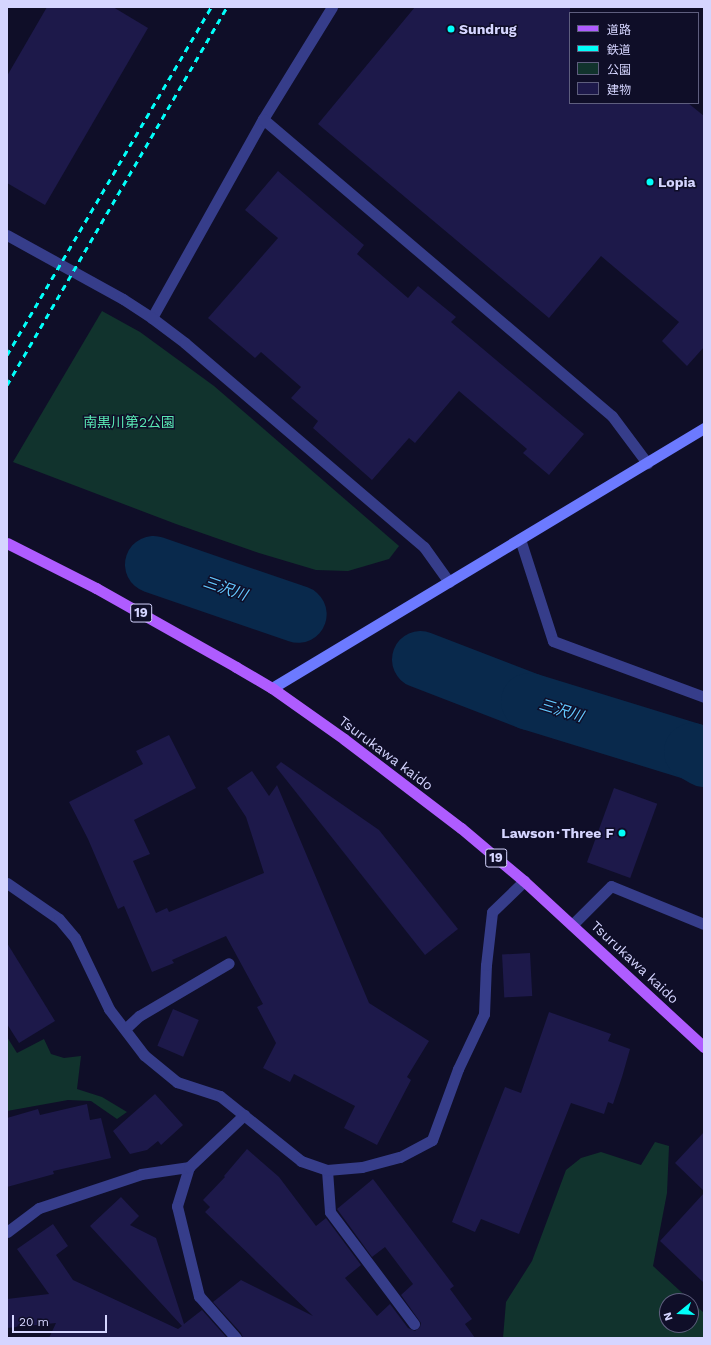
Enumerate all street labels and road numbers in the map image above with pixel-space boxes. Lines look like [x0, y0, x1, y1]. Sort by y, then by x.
road number: 19 [130, 602, 152, 624]
street label: Tsurukawa kaido [335, 712, 437, 794]
road number: 19 [485, 847, 507, 869]
street label: Tsurukawa kaido [588, 917, 682, 1007]

